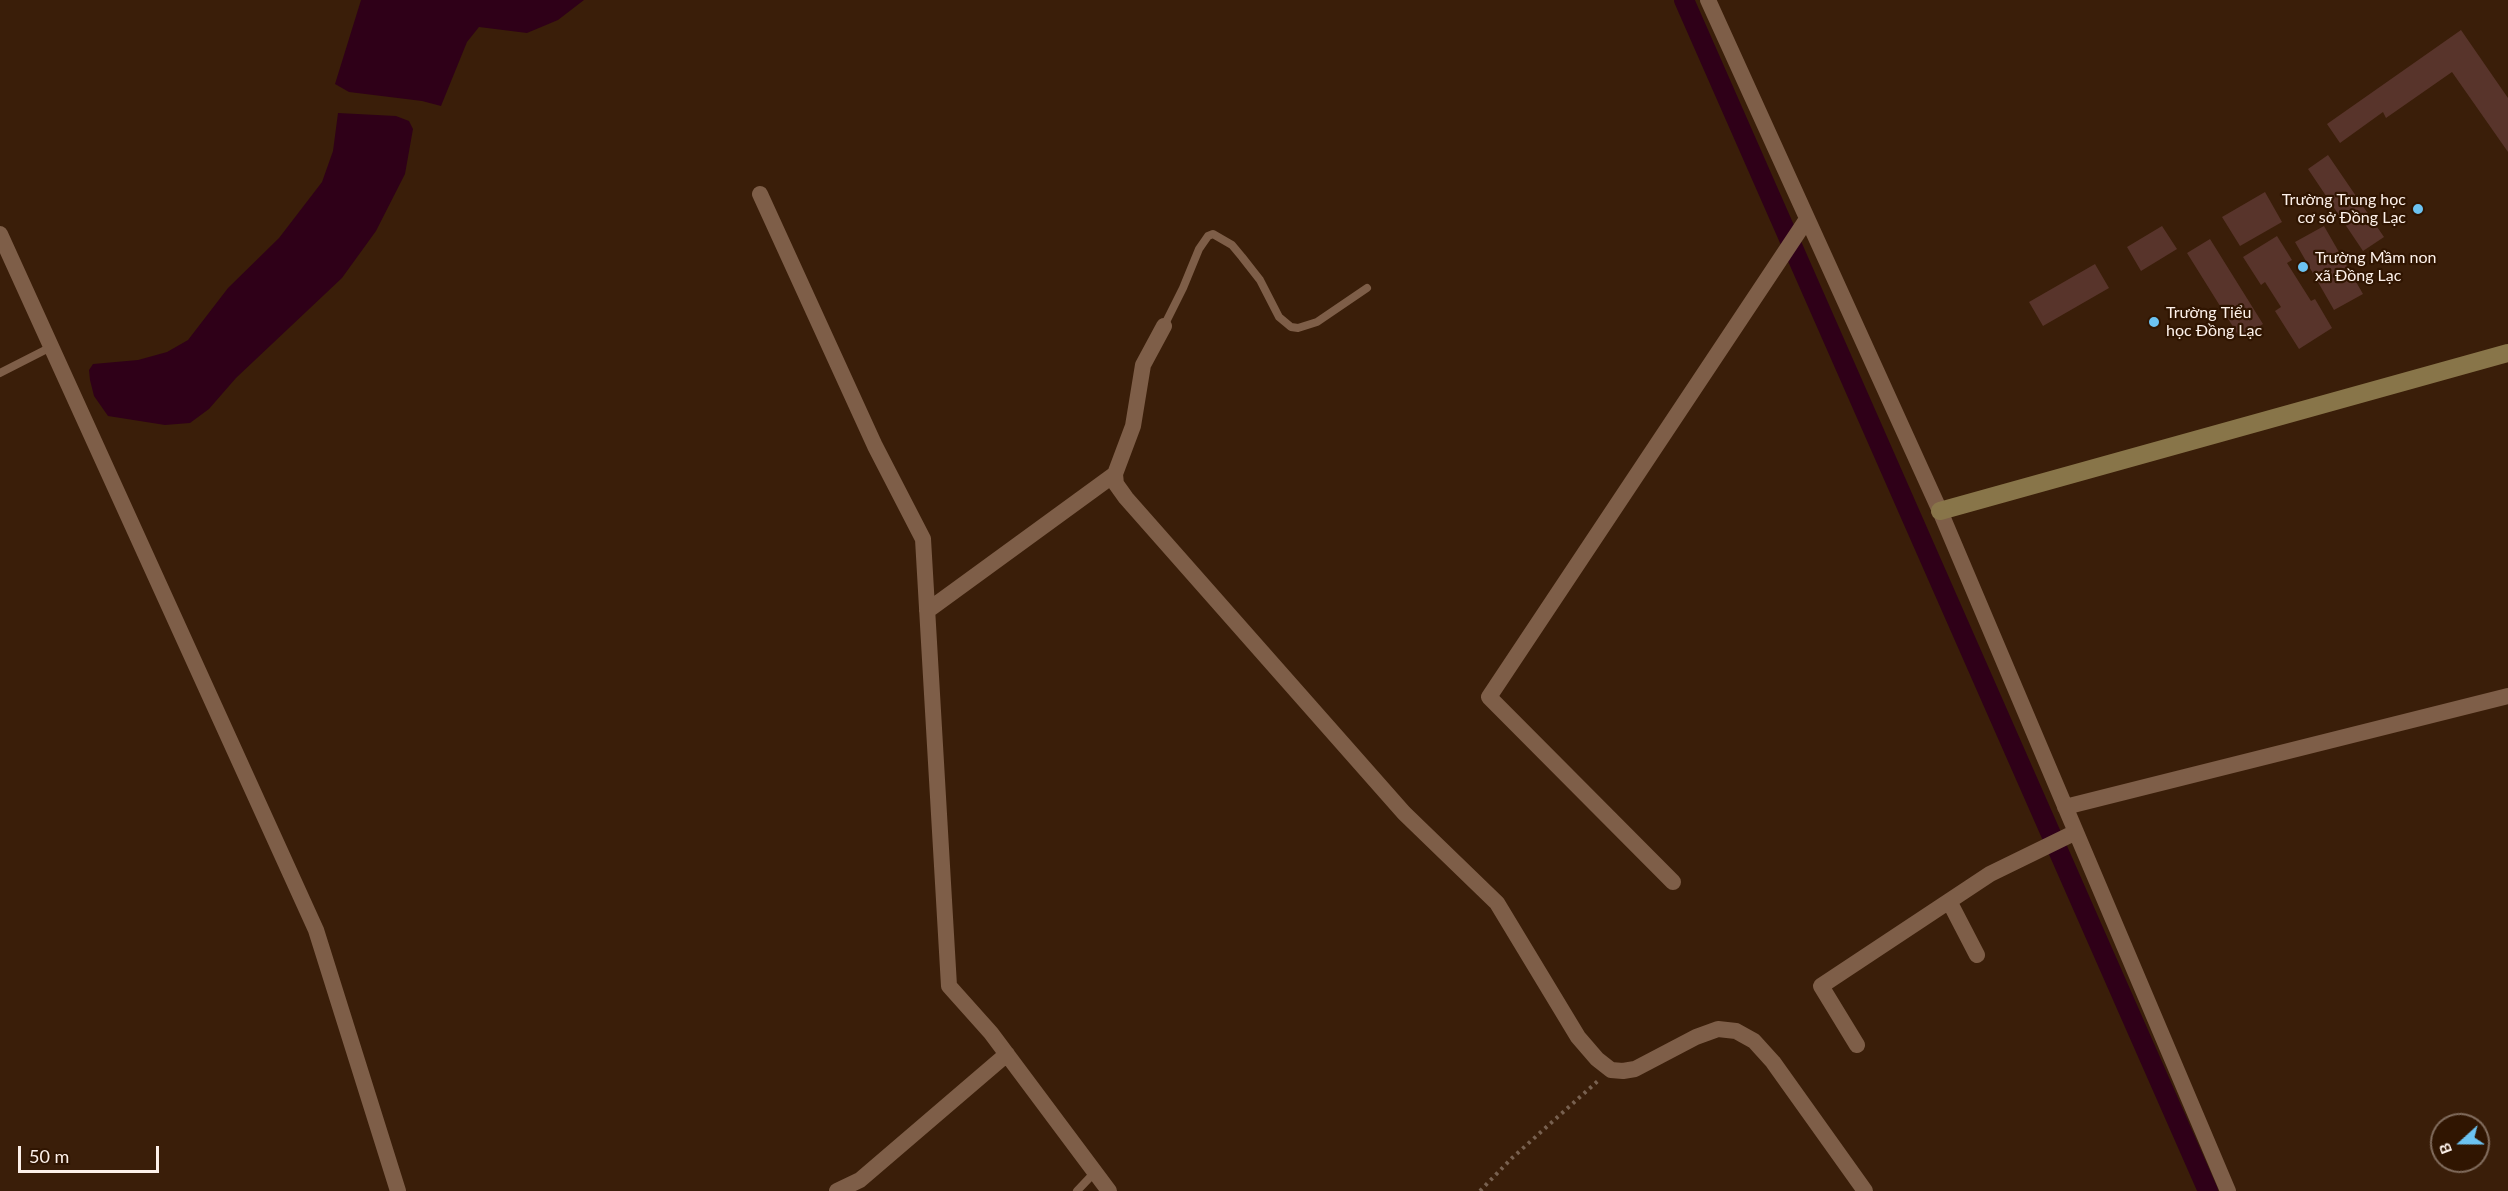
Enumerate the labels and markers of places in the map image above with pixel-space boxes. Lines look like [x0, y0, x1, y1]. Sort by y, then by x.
place label: Trường Trung học cơ sở Đồng Lạc [2282, 190, 2406, 228]
marker: Trường Trung học cơ sở Đồng Lạc [2411, 202, 2425, 216]
place label: Trường Mầm non xã Đồng Lạc [2315, 248, 2436, 286]
marker: Trường Mầm non xã Đồng Lạc [2296, 260, 2310, 274]
place label: Trường Tiểu học Đồng Lạc [2166, 303, 2262, 341]
marker: Trường Tiểu học Đồng Lạc [2147, 315, 2161, 329]

